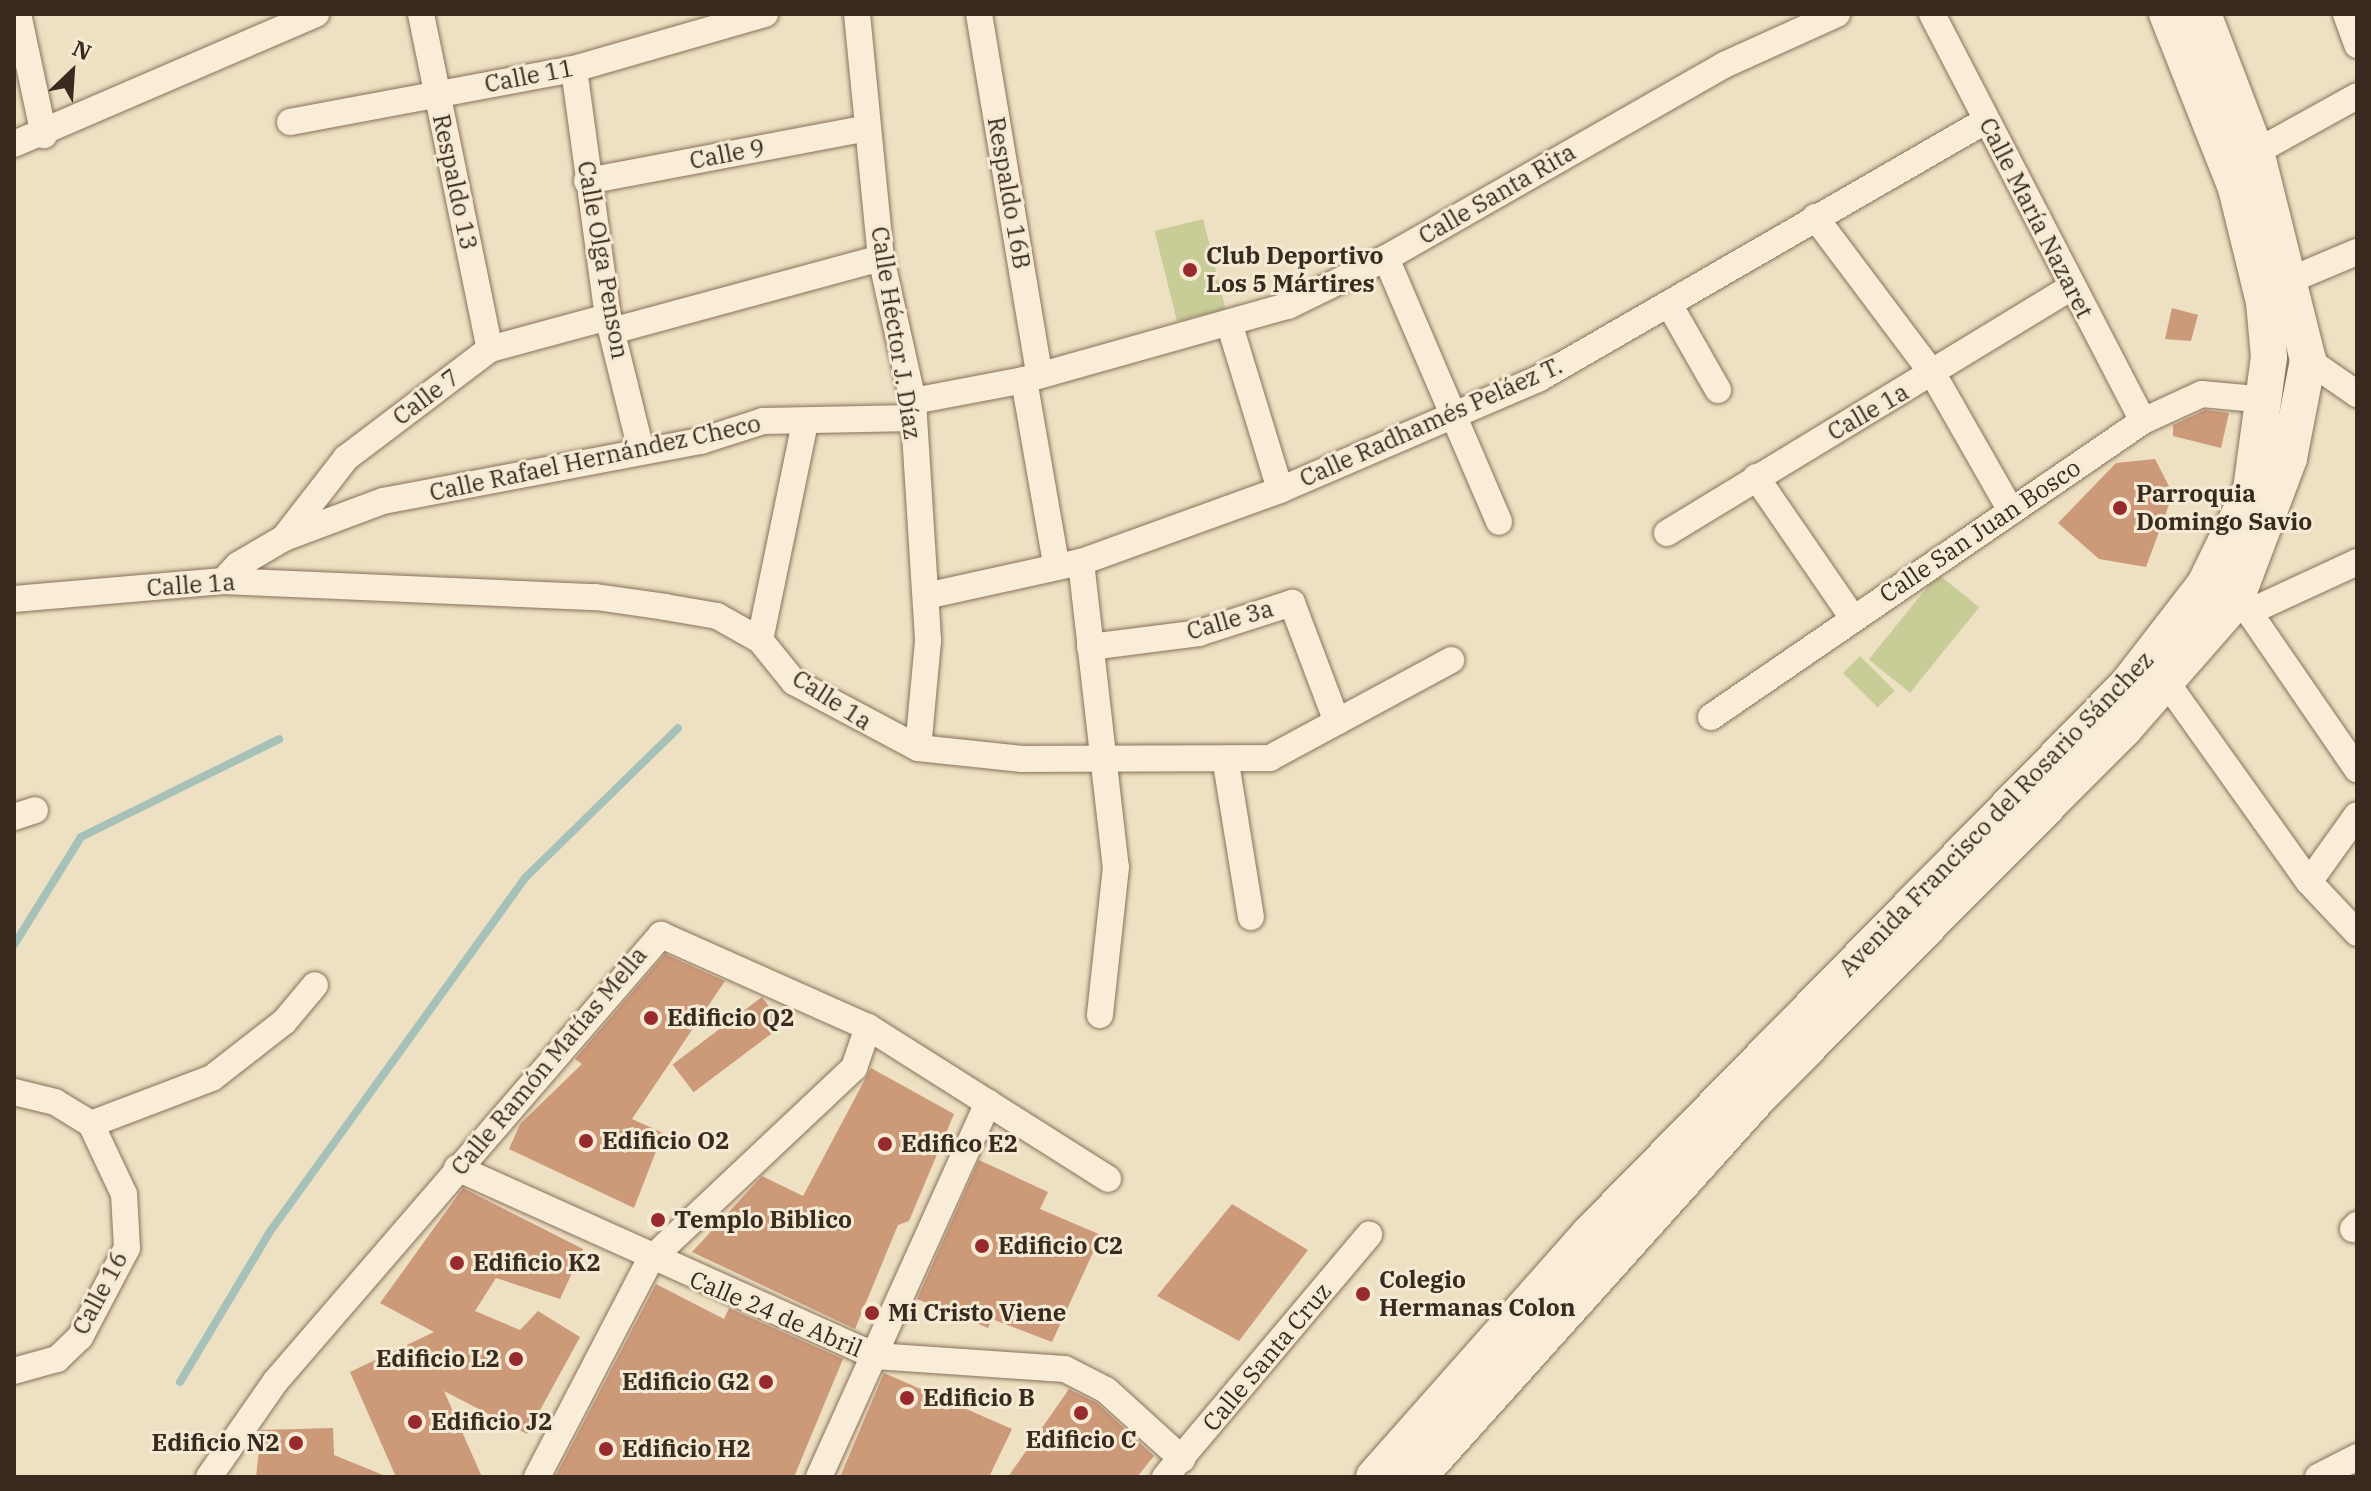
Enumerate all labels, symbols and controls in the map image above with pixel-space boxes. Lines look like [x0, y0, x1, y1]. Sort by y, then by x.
north arrow [32, 32, 112, 112]
text: N [68, 33, 96, 67]
street label: Calle 11 [482, 53, 576, 99]
street label: Respaldo 13 [427, 111, 483, 253]
street label: Calle María Nazaret [1973, 113, 2099, 323]
street label: Respaldo 16B [981, 115, 1037, 271]
street label: Calle 9 [687, 133, 767, 175]
street label: Calle Santa Rita [1413, 137, 1581, 251]
street label: Calle Olga Penson [571, 159, 635, 361]
street label: Calle Héctor J. Díaz [865, 224, 927, 442]
place label: Club Deportivo Los 5 Mártires [1206, 242, 1383, 298]
marker: Club Deportivo Los 5 Mártires [1181, 261, 1199, 279]
street label: Calle Radhamés Peláez T. [1295, 351, 1567, 493]
street label: Calle 7 [387, 363, 465, 431]
street label: Calle 1a [1822, 377, 1914, 447]
street label: Calle Rafael Hernández Checo [427, 409, 763, 507]
street label: Calle San Juan Bosco [1874, 453, 2086, 609]
place label: Parroquia Domingo Savio [2136, 480, 2312, 536]
marker: Parroquia Domingo Savio [2111, 499, 2129, 517]
street label: Calle 1a [146, 568, 236, 602]
street label: Calle 3a [1183, 594, 1277, 646]
street label: Avenida Francisco del Rosario Sánchez [1833, 646, 2159, 982]
street label: Calle 1a [787, 664, 877, 736]
street label: Calle Ramón Matías Mella [445, 941, 653, 1181]
place label: Edificio Q2 [667, 1004, 795, 1032]
marker: Edificio Q2 [642, 1009, 660, 1027]
place label: Edificio O2 [602, 1127, 730, 1155]
place label: Edifico E2 [901, 1130, 1018, 1158]
marker: Edificio O2 [577, 1132, 595, 1150]
marker: Edifico E2 [876, 1135, 894, 1153]
place label: Templo Biblico [674, 1206, 852, 1234]
marker: Templo Biblico [649, 1211, 667, 1229]
place label: Edificio C2 [998, 1232, 1123, 1260]
marker: Edificio C2 [973, 1237, 991, 1255]
street label: Calle 16 [66, 1246, 134, 1340]
place label: Edificio K2 [473, 1249, 601, 1277]
marker: Edificio K2 [448, 1254, 466, 1272]
street label: Calle 24 de Abril [685, 1265, 867, 1363]
place label: Colegio Hermanas Colon [1379, 1266, 1576, 1322]
street label: Calle Santa Cruz [1197, 1277, 1337, 1437]
marker: Colegio Hermanas Colon [1354, 1285, 1372, 1303]
place label: Mi Cristo Viene [888, 1299, 1066, 1327]
marker: Mi Cristo Viene [863, 1304, 881, 1322]
place label: Edificio L2 [376, 1345, 500, 1373]
marker: Edificio L2 [507, 1350, 525, 1368]
place label: Edificio G2 [622, 1368, 750, 1396]
marker: Edificio G2 [757, 1373, 775, 1391]
place label: Edificio B [923, 1384, 1035, 1412]
marker: Edificio B [898, 1389, 916, 1407]
marker: Edificio C [1072, 1404, 1090, 1422]
place label: Edificio J2 [431, 1408, 553, 1436]
marker: Edificio J2 [406, 1413, 424, 1431]
place label: Edificio C [1026, 1426, 1136, 1454]
place label: Edificio N2 [152, 1429, 280, 1457]
marker: Edificio N2 [287, 1434, 305, 1452]
place label: Edificio H2 [622, 1435, 751, 1463]
marker: Edificio H2 [597, 1440, 615, 1458]

